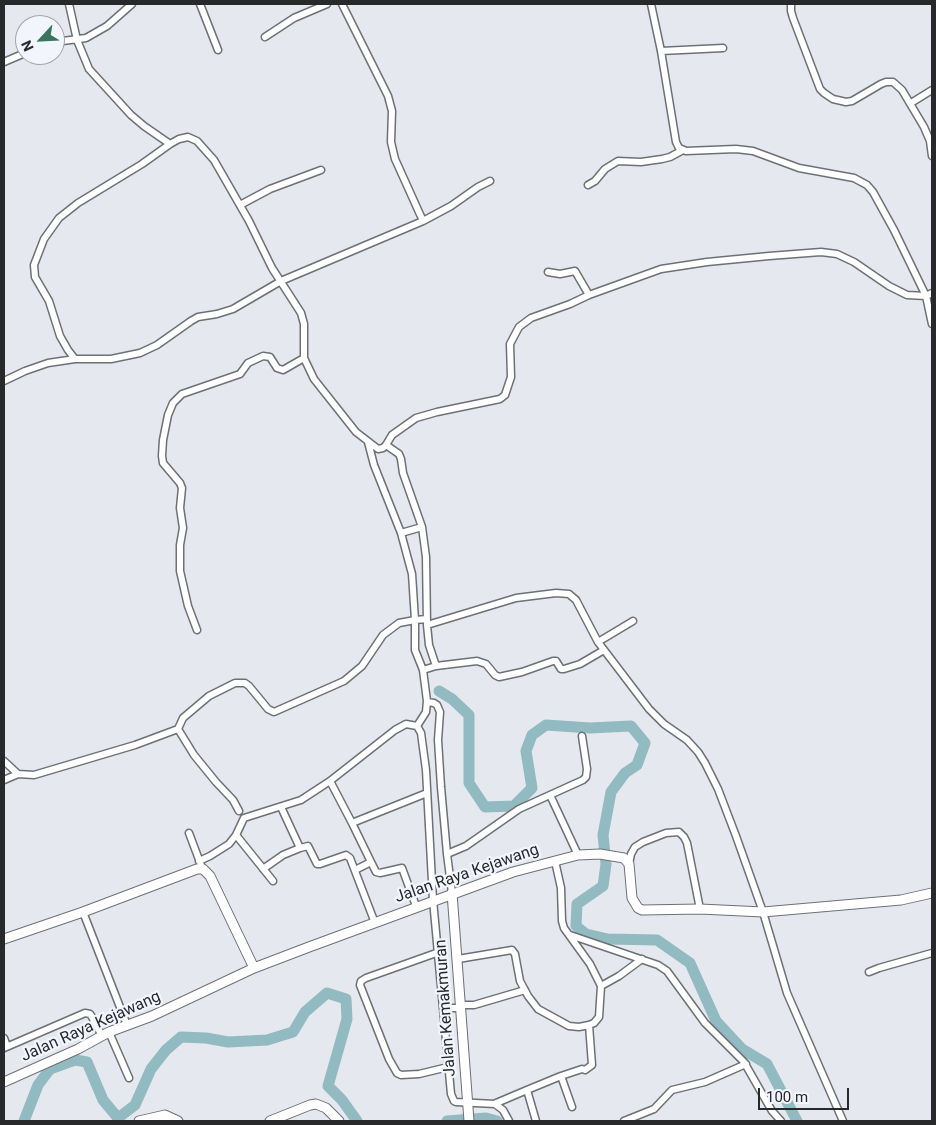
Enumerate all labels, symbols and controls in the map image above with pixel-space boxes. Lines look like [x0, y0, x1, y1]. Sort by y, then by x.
north arrow [15, 15, 65, 65]
text: N [18, 38, 37, 54]
street label: Jalan Raya Kejawang [393, 840, 541, 908]
street label: Jalan Kemakmuran [432, 939, 460, 1077]
street label: Jalan Raya Kejawang [18, 988, 164, 1066]
scale bar [761, 1078, 852, 1110]
text: 100 m [766, 1088, 808, 1106]

